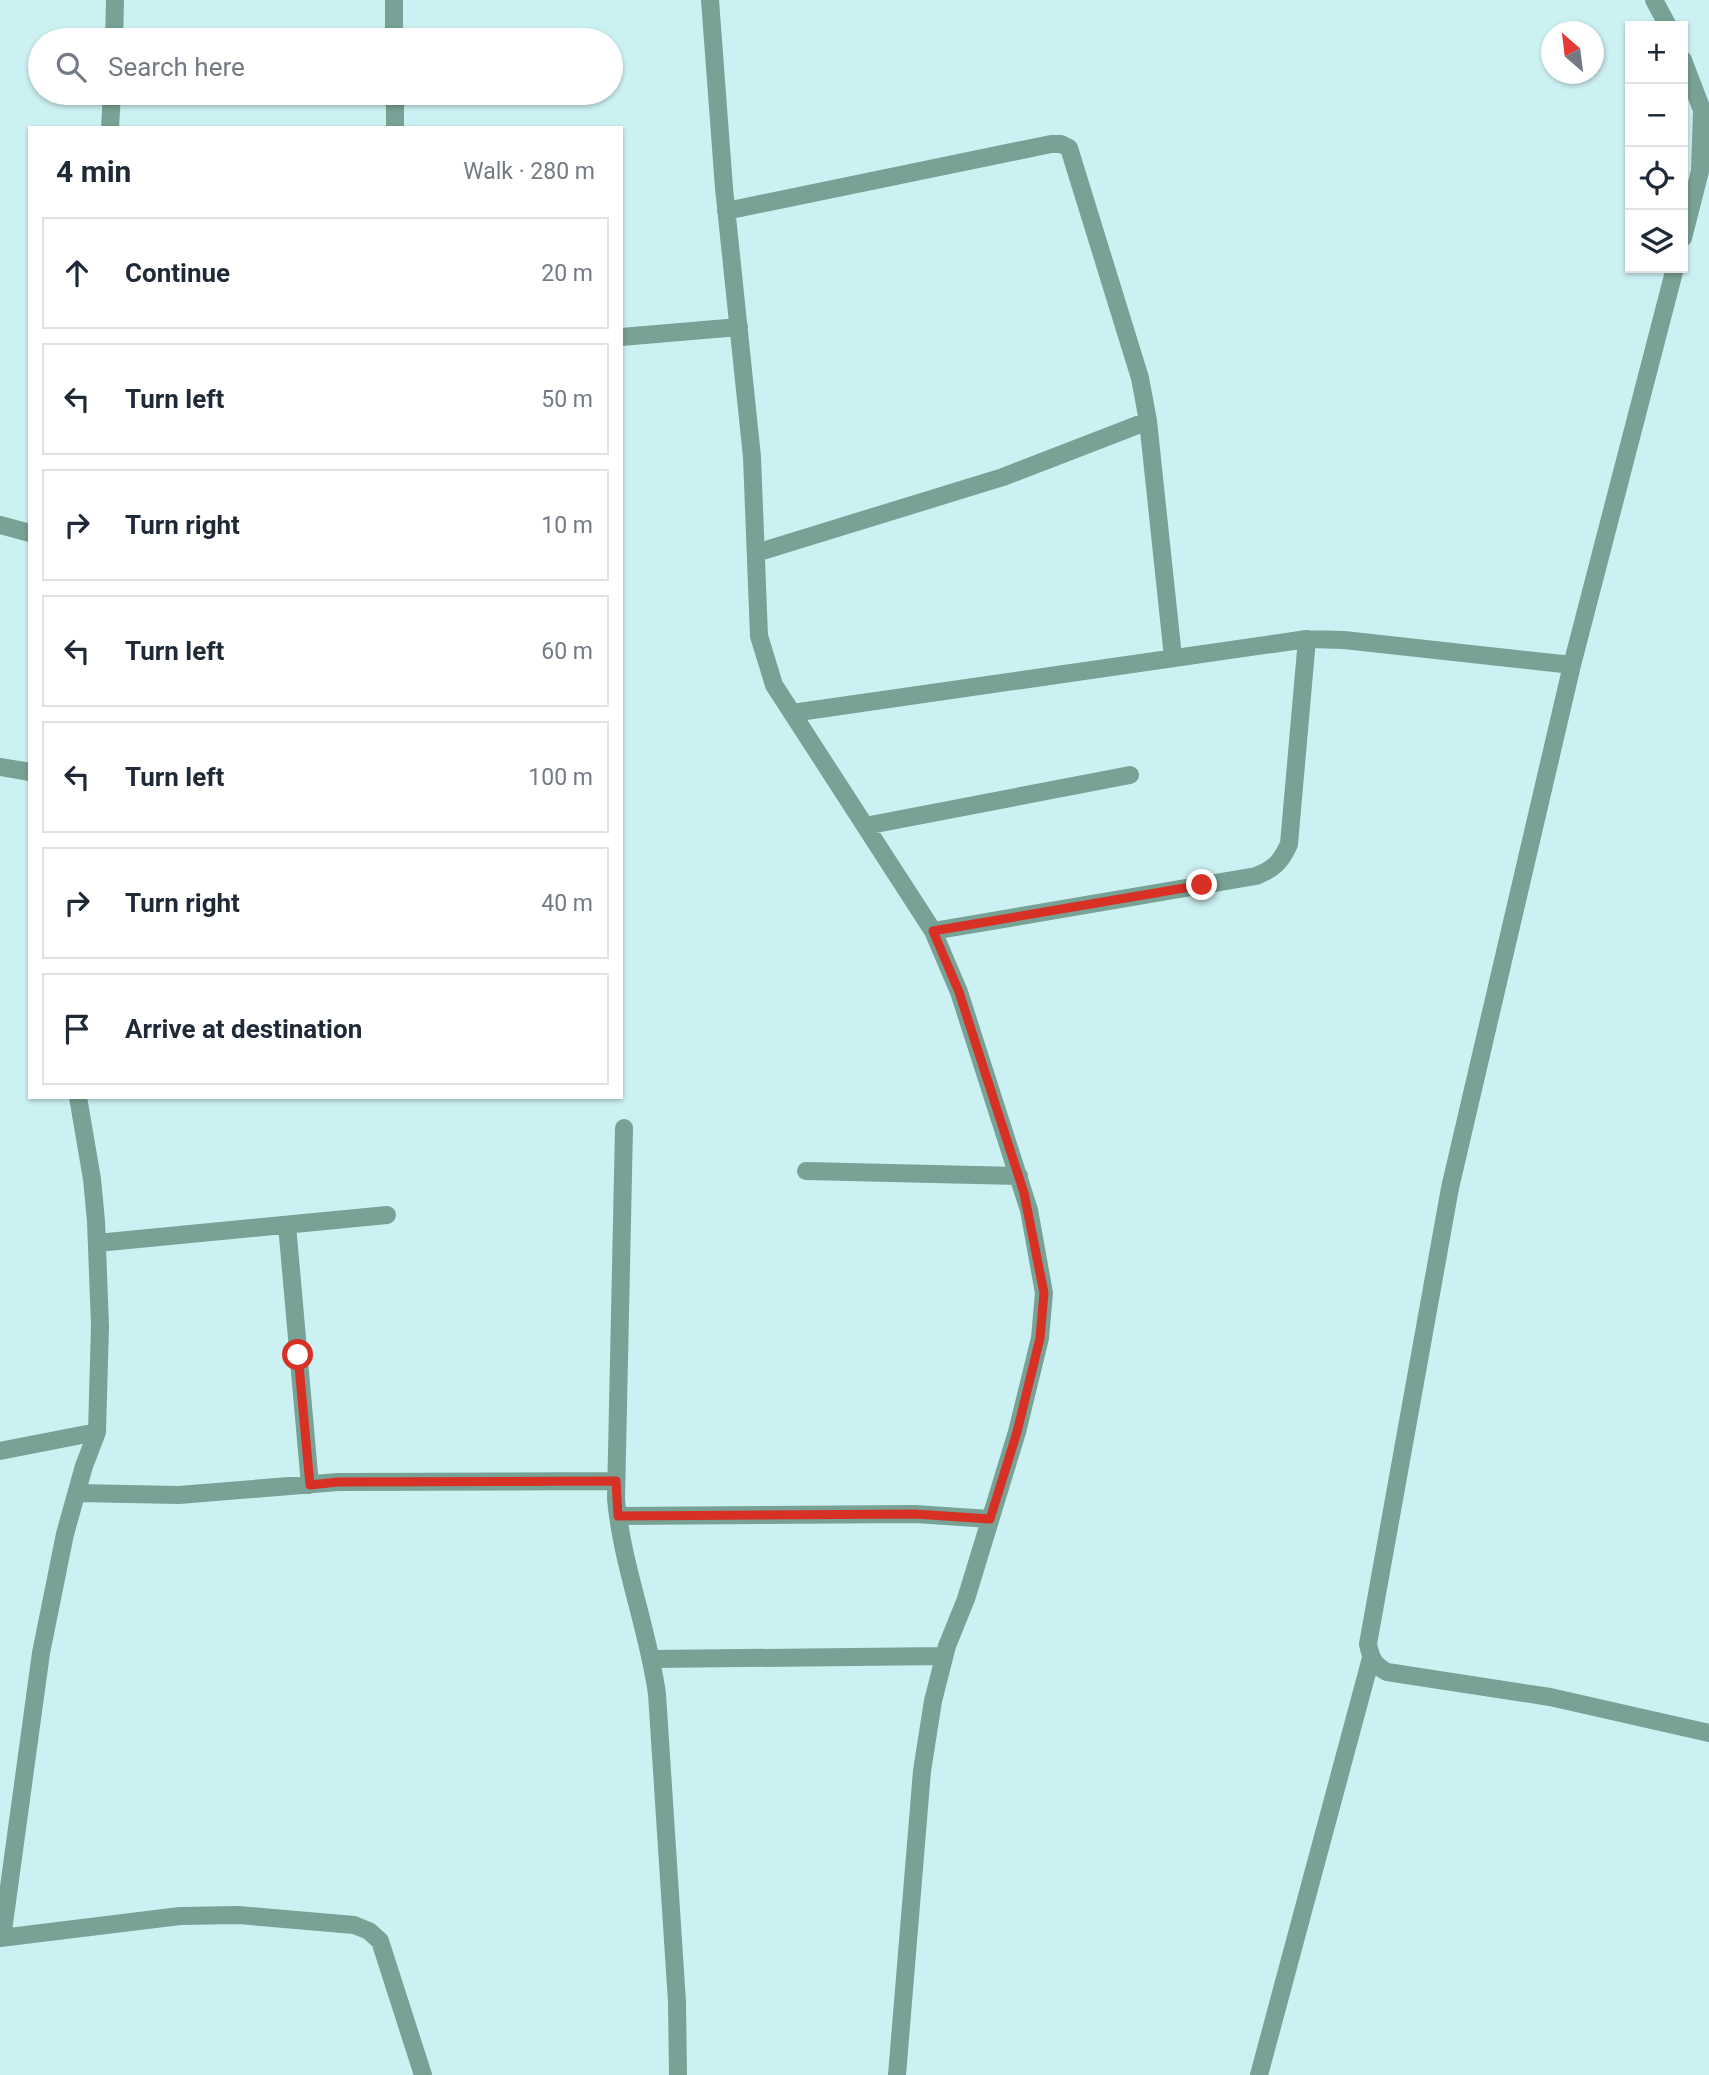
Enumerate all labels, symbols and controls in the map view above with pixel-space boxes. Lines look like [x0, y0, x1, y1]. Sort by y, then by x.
north arrow [1541, 21, 1604, 84]
map controls [1625, 21, 1688, 273]
button: + [1625, 21, 1688, 84]
search box [28, 28, 623, 105]
icon: search [52, 48, 90, 86]
text: Search here [108, 52, 245, 82]
button: − [1625, 84, 1688, 147]
button: locate [1625, 147, 1688, 210]
text: 4 min [56, 154, 131, 189]
text: Walk · 280 m [463, 158, 595, 185]
button: layers [1625, 210, 1688, 273]
icon: ahead [58, 254, 96, 292]
text: Continue [125, 258, 230, 288]
text: 20 m [541, 260, 593, 287]
icon: left [58, 380, 96, 418]
text: Turn left [125, 384, 224, 414]
text: 50 m [541, 386, 593, 413]
icon: right [58, 506, 96, 544]
text: Turn right [125, 510, 240, 540]
text: 10 m [541, 512, 593, 539]
icon: left [58, 632, 96, 670]
text: Turn left [125, 636, 224, 666]
text: 60 m [541, 638, 593, 665]
icon: left [58, 758, 96, 796]
text: Turn left [125, 762, 224, 792]
text: 100 m [528, 764, 593, 791]
route end [1186, 869, 1217, 900]
icon: right [58, 884, 96, 922]
text: Turn right [125, 888, 240, 918]
text: 40 m [541, 890, 593, 917]
icon: arrive [58, 1010, 96, 1048]
text: Arrive at destination [125, 1014, 362, 1044]
route start [282, 1339, 313, 1370]

